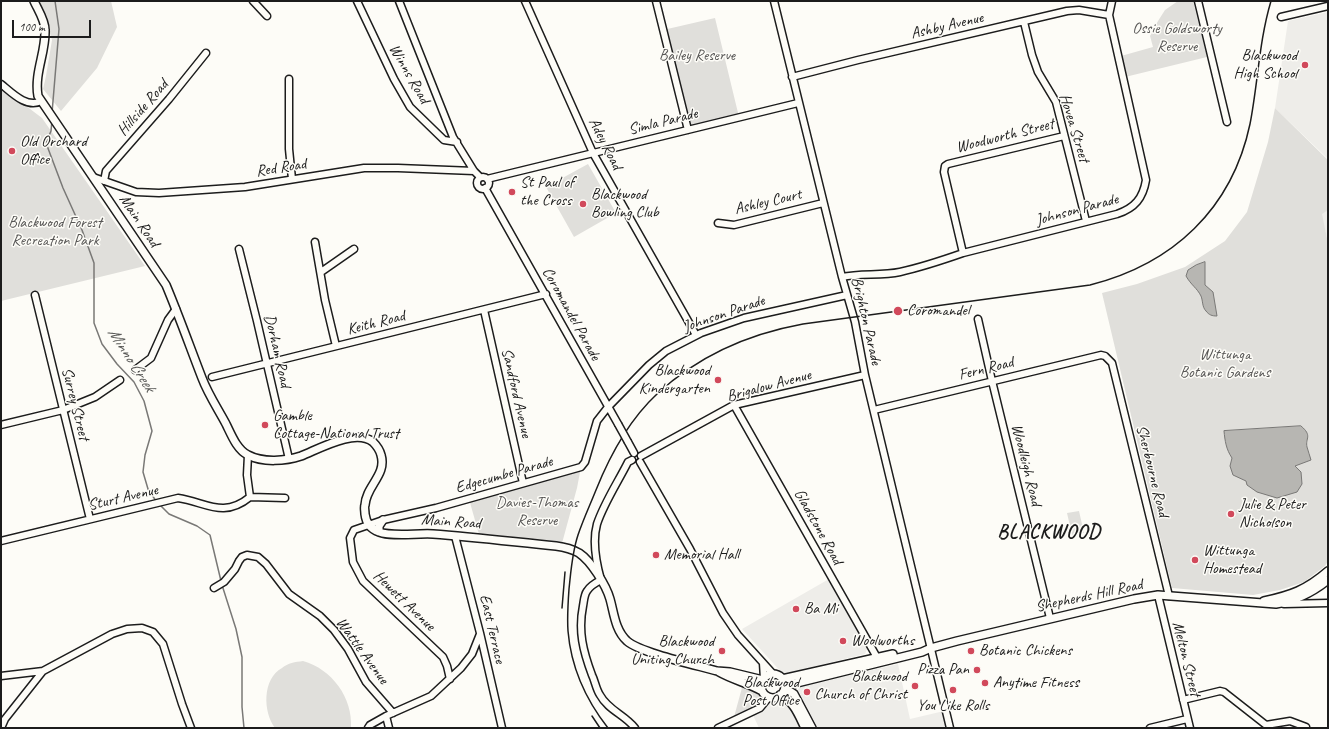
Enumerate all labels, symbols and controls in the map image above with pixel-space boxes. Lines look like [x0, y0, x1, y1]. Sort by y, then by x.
street label: Ashby Avenue [909, 8, 985, 44]
scale bar [14, 12, 93, 38]
text: 100 m [19, 19, 45, 35]
park label: Ossie Goldsworty Reserve [1132, 19, 1222, 57]
street label: Winns Road [384, 41, 434, 107]
park label: Bailey Reserve [659, 46, 735, 66]
place label: Blackwood High School [1234, 46, 1297, 84]
marker: Blackwood High School [1300, 60, 1310, 70]
street label: Hillside Road [113, 76, 173, 140]
street label: Hovea Street [1055, 91, 1093, 165]
street label: Simla Parade [626, 104, 700, 140]
street label: Adey Road [584, 115, 626, 173]
street label: Woodworth Street [954, 115, 1056, 157]
place label: Old Orchard Office [20, 132, 87, 170]
marker: Old Orchard Office [7, 146, 17, 156]
street label: Red Road [255, 155, 307, 181]
place label: St Paul of the Cross [520, 173, 574, 211]
place label: Blackwood Bowling Club [591, 185, 659, 223]
street label: Ashley Court [733, 185, 803, 219]
marker: St Paul of the Cross [507, 187, 517, 197]
street label: Johnson Parade [1034, 190, 1120, 230]
street label: Main Road [114, 191, 164, 251]
marker: Blackwood Bowling Club [578, 199, 588, 209]
park label: Blackwood Forest Recreation Park [8, 213, 102, 251]
street label: Coromandel Parade [537, 264, 605, 364]
street label: Brighton Parade [847, 275, 885, 367]
street label: Johnson Parade [681, 291, 767, 337]
place label: Coromandel [907, 301, 969, 321]
marker: Coromandel [892, 305, 904, 317]
street label: Keith Road [345, 307, 407, 339]
street label: Dorham Road [259, 313, 295, 389]
water label: Minno Creek [103, 324, 159, 396]
park label: Wittunga Botanic Gardens [1180, 345, 1270, 383]
street label: Sandford Avenue [496, 346, 536, 440]
street label: Fern Road [957, 353, 1015, 385]
place label: Blackwood Kindergarten [639, 361, 710, 399]
street label: Surrey Street [57, 366, 93, 442]
street label: Brigalow Avenue [725, 366, 813, 406]
marker: Blackwood Kindergarten [713, 375, 723, 385]
place label: Gamble Cottage-National Trust [273, 406, 399, 444]
marker: Gamble Cottage-National Trust [260, 420, 270, 430]
street label: Woodleigh Road [1007, 422, 1045, 508]
street label: Sherbourne Road [1131, 423, 1173, 519]
street label: Edgecumbe Parade [453, 452, 555, 498]
street label: Sturt Avenue [86, 481, 160, 515]
street label: Gladstone Road [789, 486, 847, 568]
park label: Davies-Thomas Reserve [496, 493, 578, 531]
place label: Julie & Peter Nicholson [1239, 495, 1306, 533]
marker: Julie & Peter Nicholson [1226, 509, 1236, 519]
street label: Main Road [421, 510, 481, 534]
district label: BLACKWOOD [997, 521, 1101, 545]
place label: Wittunga Homestead [1203, 541, 1261, 579]
place label: Memorial Hall [664, 545, 739, 565]
marker: Memorial Hall [651, 550, 661, 560]
marker: Wittunga Homestead [1190, 555, 1200, 565]
street label: Hewett Avenue [369, 567, 439, 635]
street label: Shepherds Hill Road [1034, 575, 1144, 617]
street label: East Terrace [475, 593, 509, 665]
place label: Ba Mi [804, 599, 838, 619]
marker: Ba Mi [791, 604, 801, 614]
street label: Wattle Avenue [331, 614, 393, 688]
street label: Melton Street [1167, 620, 1205, 698]
place label: Woolworths [851, 631, 914, 651]
place label: Blackwood Uniting Church [631, 632, 714, 670]
marker: Woolworths [838, 636, 848, 646]
place label: Botanic Chickens [979, 641, 1072, 661]
marker: Blackwood Uniting Church [717, 646, 727, 656]
marker: Botanic Chickens [966, 646, 976, 656]
place label: Pizza Pan [917, 660, 969, 680]
marker: Pizza Pan [972, 665, 982, 675]
place label: Blackwood Church of Christ [814, 667, 907, 705]
place label: Blackwood Post Office [743, 673, 799, 711]
place label: Anytime Fitness [993, 673, 1079, 693]
marker: Anytime Fitness [980, 678, 990, 688]
marker: Blackwood Church of Christ [910, 681, 920, 691]
marker: You Like Rolls [948, 685, 958, 695]
marker: Blackwood Post Office [802, 687, 812, 697]
place label: You Like Rolls [917, 696, 989, 716]

